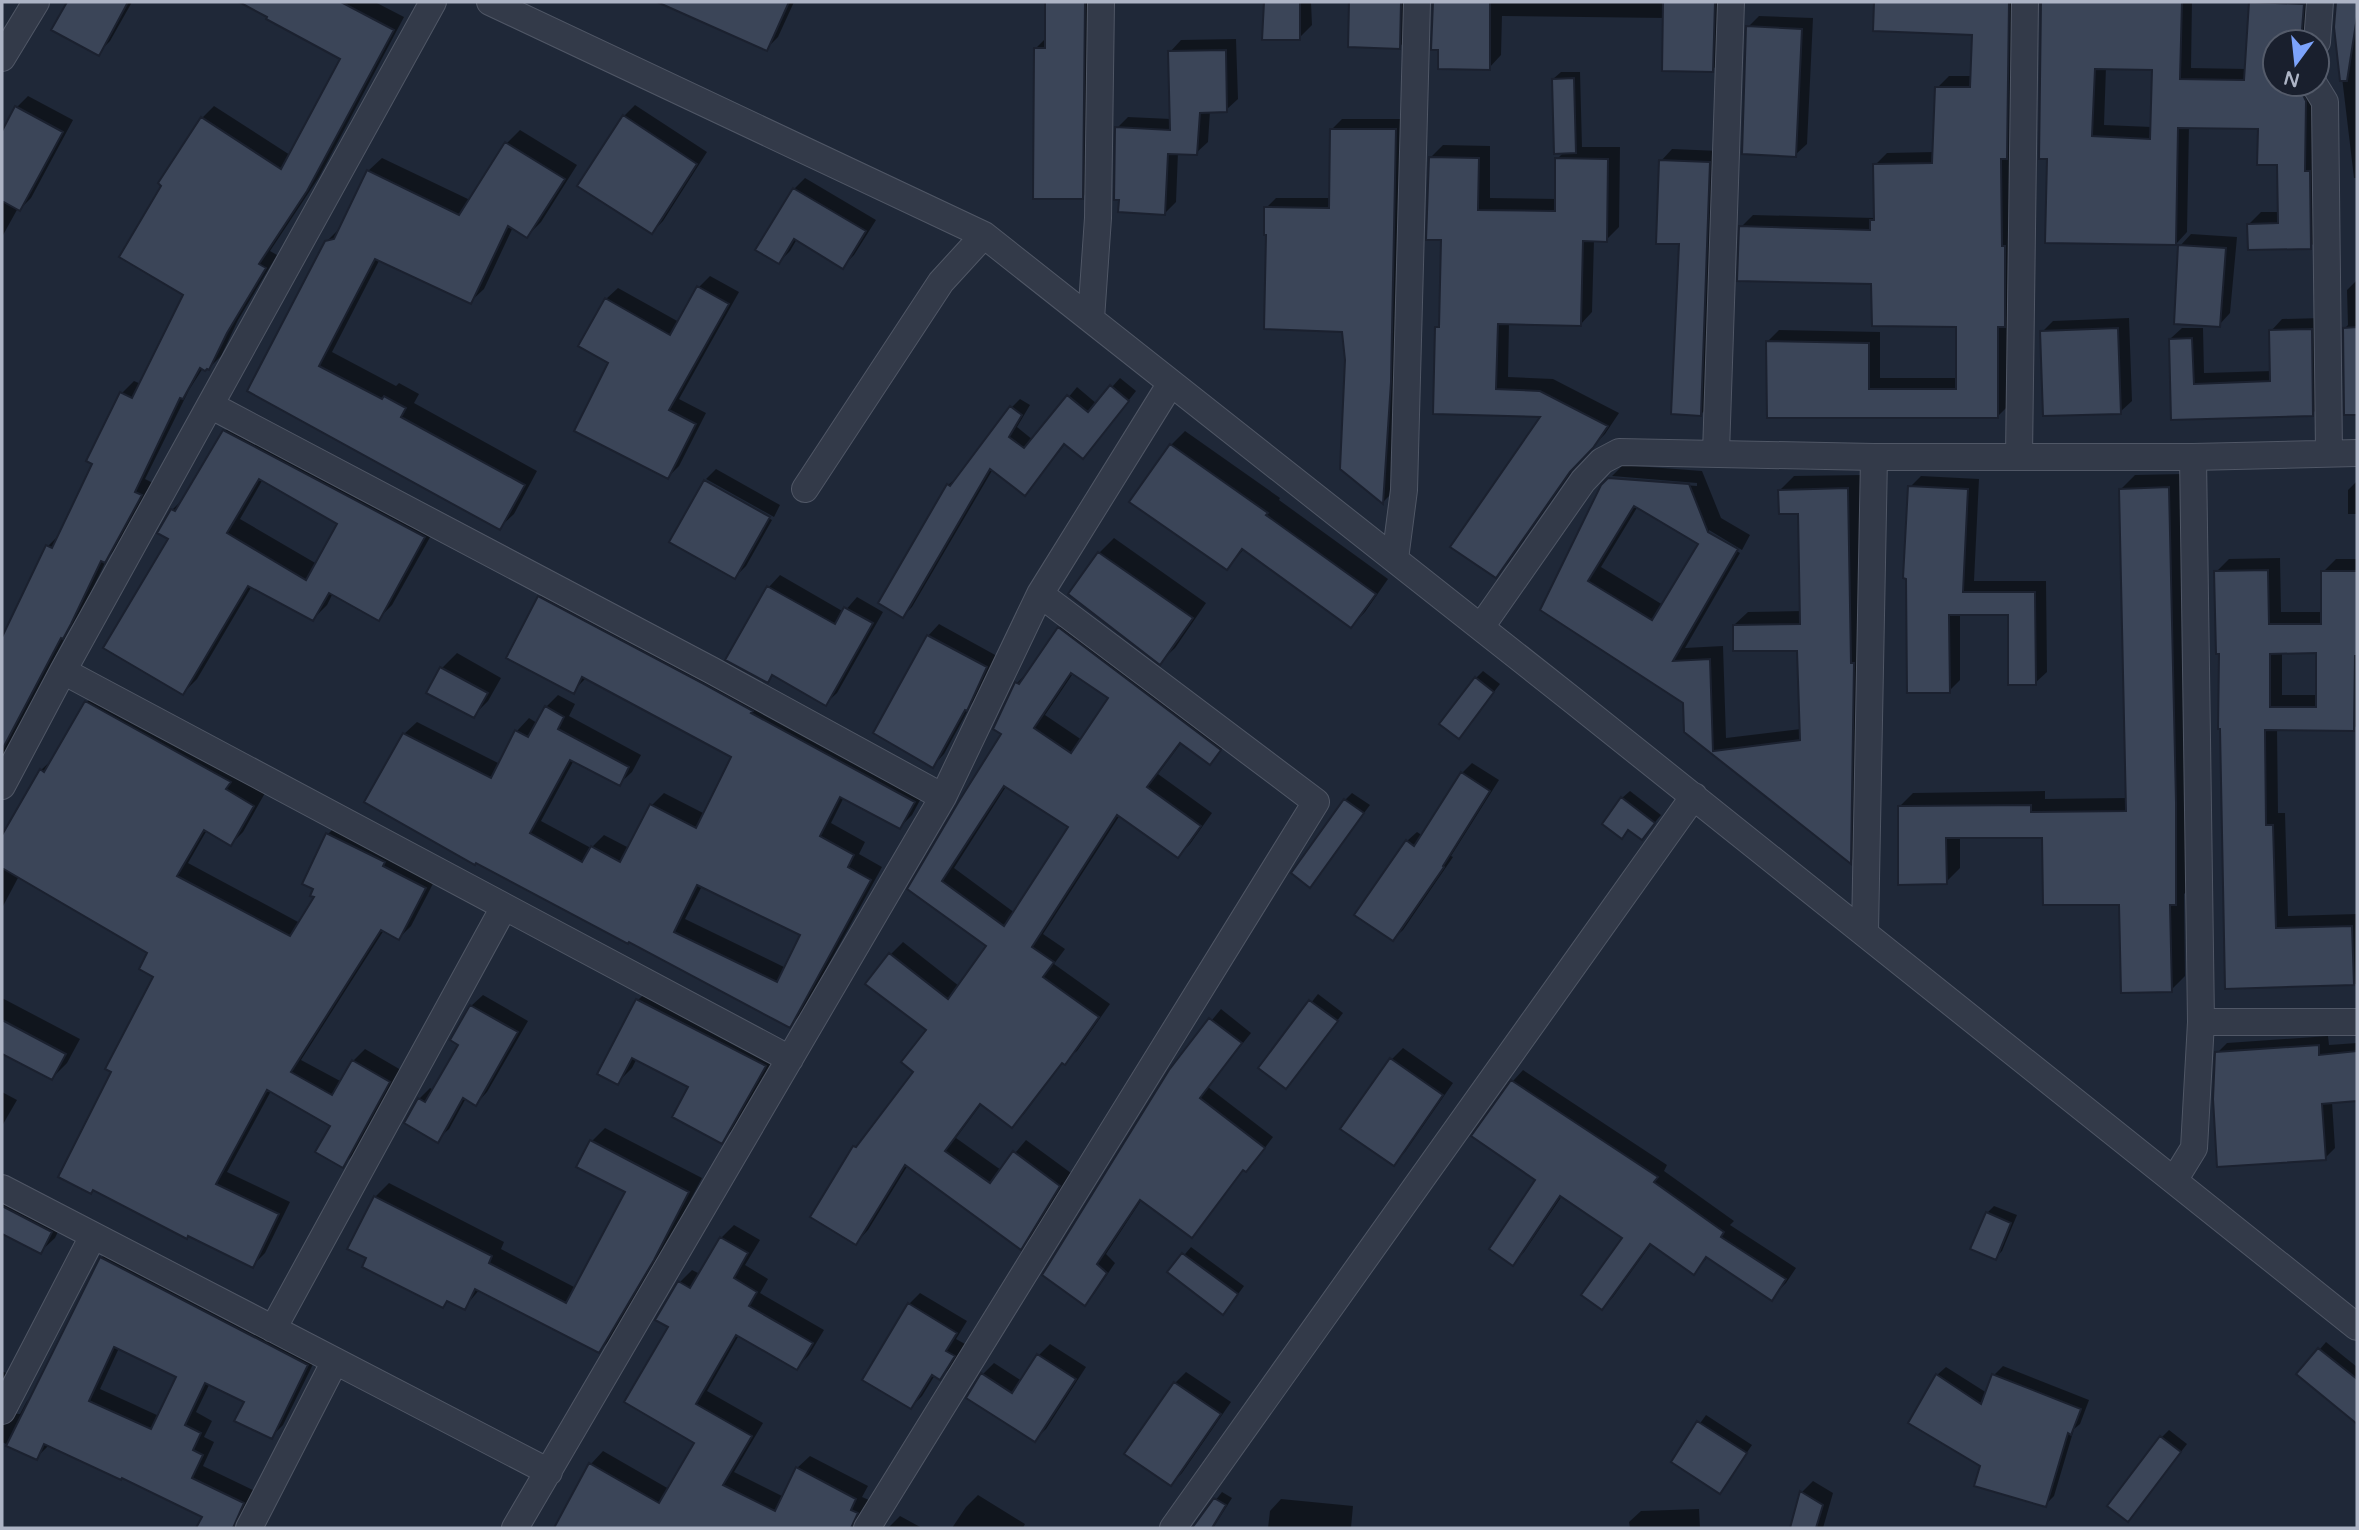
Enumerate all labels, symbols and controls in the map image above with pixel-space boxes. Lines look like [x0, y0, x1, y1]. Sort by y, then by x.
north arrow [2261, 28, 2331, 98]
text: N [2282, 66, 2302, 91]

